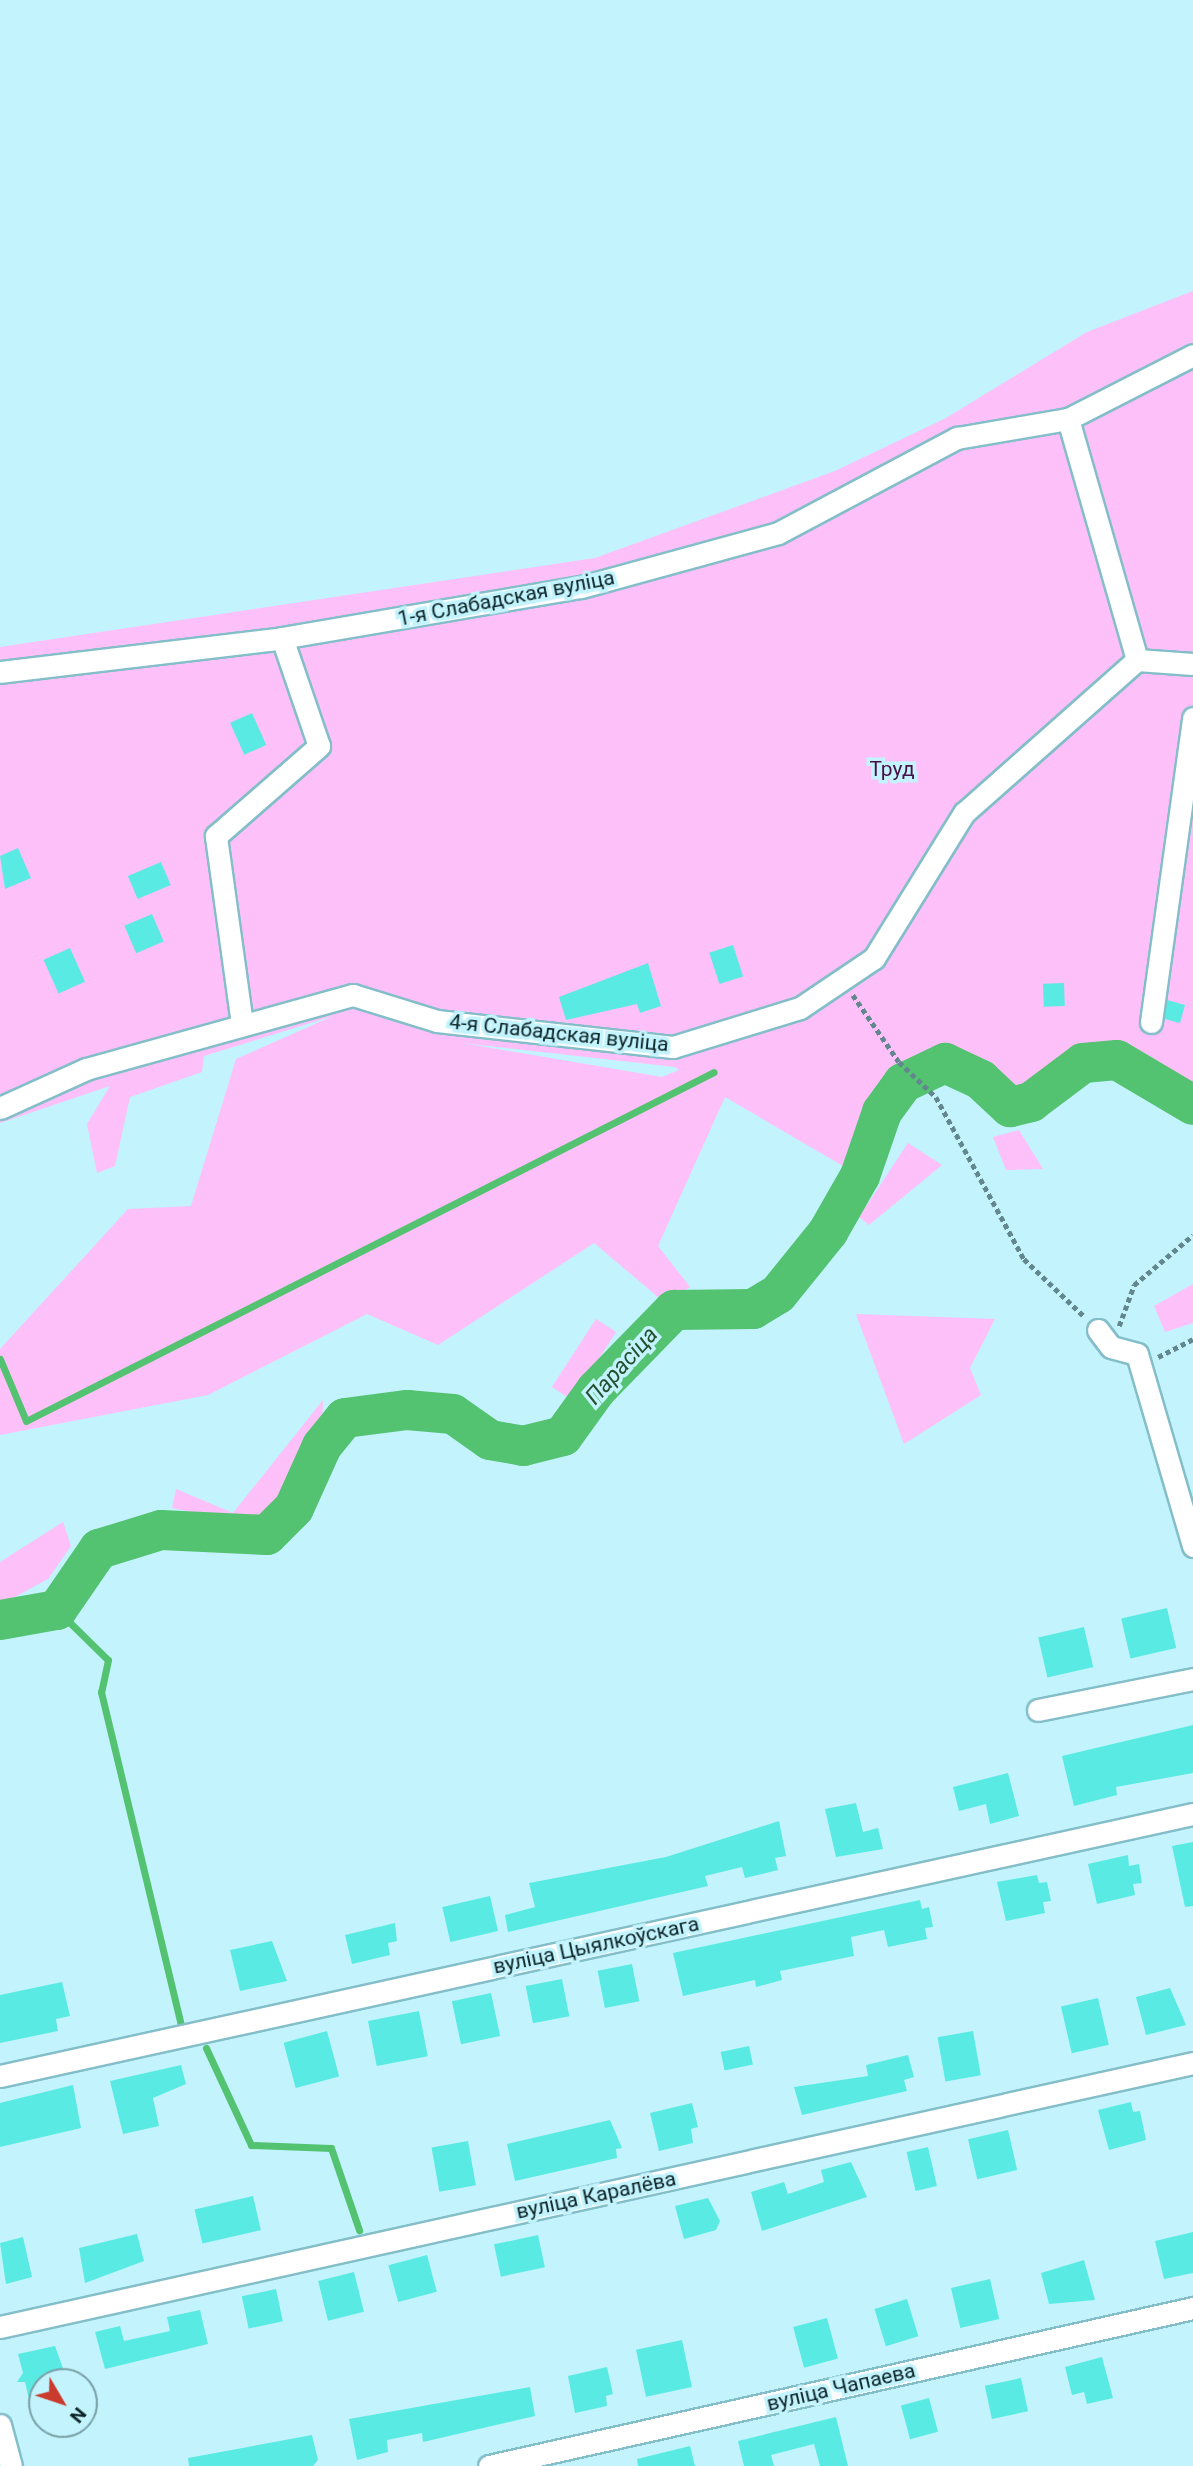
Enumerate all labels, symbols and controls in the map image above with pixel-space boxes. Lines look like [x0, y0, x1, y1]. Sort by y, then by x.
street label: 1-я Слабадская вуліца [395, 565, 617, 631]
park label: Труд [869, 756, 915, 782]
street label: 4-я Слабадская вуліца [448, 1009, 670, 1057]
water label: Парасіца [580, 1321, 664, 1411]
street label: вуліца Цыялкоўскага [491, 1911, 701, 1979]
street label: вуліца Каралёва [514, 2166, 678, 2224]
street label: вуліца Чапаева [764, 2358, 918, 2416]
north arrow [28, 2368, 98, 2438]
text: N [65, 2403, 91, 2428]

